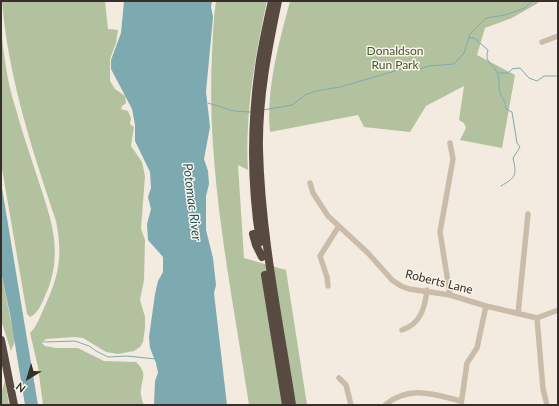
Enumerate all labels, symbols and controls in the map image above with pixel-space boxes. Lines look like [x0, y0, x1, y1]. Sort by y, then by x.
park label: Donaldson Run Park [367, 44, 423, 72]
water label: Potomac River [180, 162, 204, 242]
street label: Roberts Lane [404, 267, 474, 297]
north arrow [8, 358, 48, 398]
text: N [13, 380, 28, 396]

